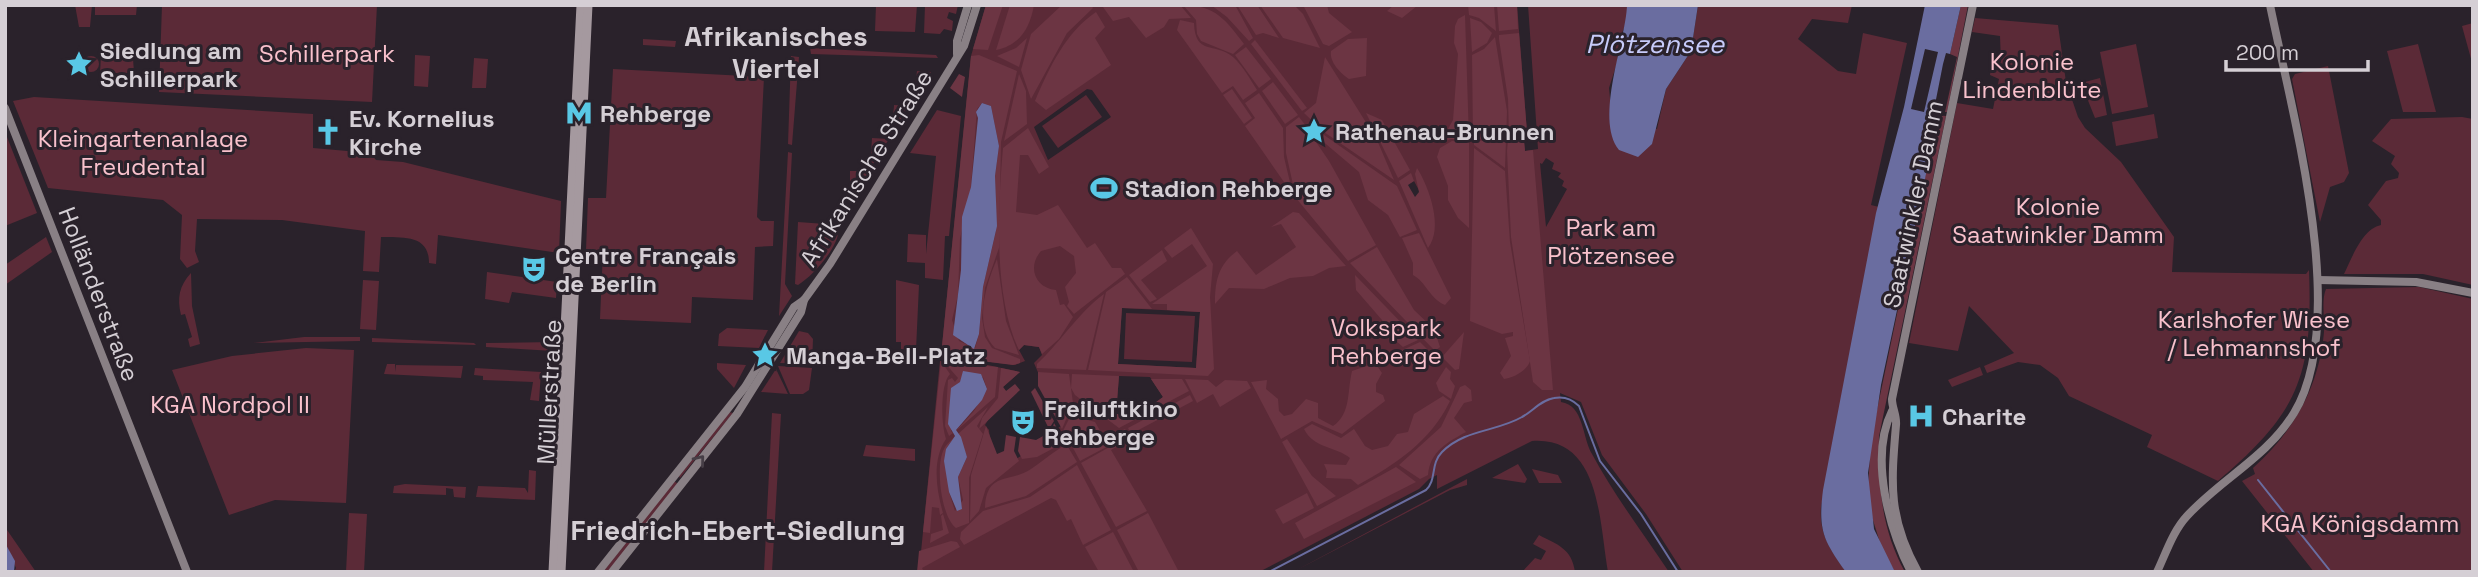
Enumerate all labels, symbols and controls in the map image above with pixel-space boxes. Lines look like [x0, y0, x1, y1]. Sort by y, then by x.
district label: Afrikanisches Viertel [684, 18, 868, 86]
water label: Plötzensee [1586, 27, 1726, 61]
scale bar [2226, 28, 2368, 72]
place label: Siedlung am Schillerpark [100, 35, 242, 94]
park label: Schillerpark [259, 38, 395, 69]
text: 200 m [2236, 39, 2299, 66]
park label: Kolonie Lindenblüte [1963, 46, 2101, 105]
place icon: Siedlung am Schillerpark [64, 49, 94, 79]
street label: Afrikanische Straße [793, 64, 939, 272]
street label: Saatwinkler Damm [1876, 97, 1950, 311]
metro station icon: Rehberge [564, 98, 594, 128]
place label: Rehberge [600, 98, 711, 129]
place label: Ev. Kornelius Kirche [349, 103, 495, 162]
place icon: Rathenau-Brunnen [1299, 116, 1329, 146]
place label: Rathenau-Brunnen [1335, 116, 1555, 147]
church icon: Ev. Kornelius Kirche [313, 117, 343, 147]
park label: Kleingartenanlage Freudental [38, 123, 248, 182]
sports icon: Stadion Rehberge [1089, 173, 1119, 203]
place label: Stadion Rehberge [1125, 173, 1333, 204]
park label: Kolonie Saatwinkler Damm [1952, 191, 2164, 250]
street label: Holländerstraße [51, 202, 147, 386]
park label: Park am Plötzensee [1547, 212, 1675, 271]
place label: Centre Français de Berlin [555, 240, 736, 299]
theatre icon: Centre Français de Berlin [519, 254, 549, 284]
park label: Karlshofer Wiese / Lehmannshof [2158, 304, 2350, 363]
park label: Volkspark Rehberge [1330, 312, 1442, 371]
street label: Müllerstraße [530, 319, 568, 465]
place icon: Manga-Bell-Platz [750, 340, 780, 370]
place label: Manga-Bell-Platz [786, 340, 985, 371]
park label: KGA Nordpol II [150, 389, 310, 420]
place label: Freiluftkino Rehberge [1044, 393, 1178, 452]
hospital icon: Charite [1906, 401, 1936, 431]
place label: Charite [1942, 401, 2026, 432]
theatre icon: Freiluftkino Rehberge [1008, 407, 1038, 437]
one-way arrow [691, 456, 704, 468]
park label: KGA Königsdamm [2261, 508, 2459, 539]
district label: Friedrich-Ebert-Siedlung [571, 512, 905, 548]

